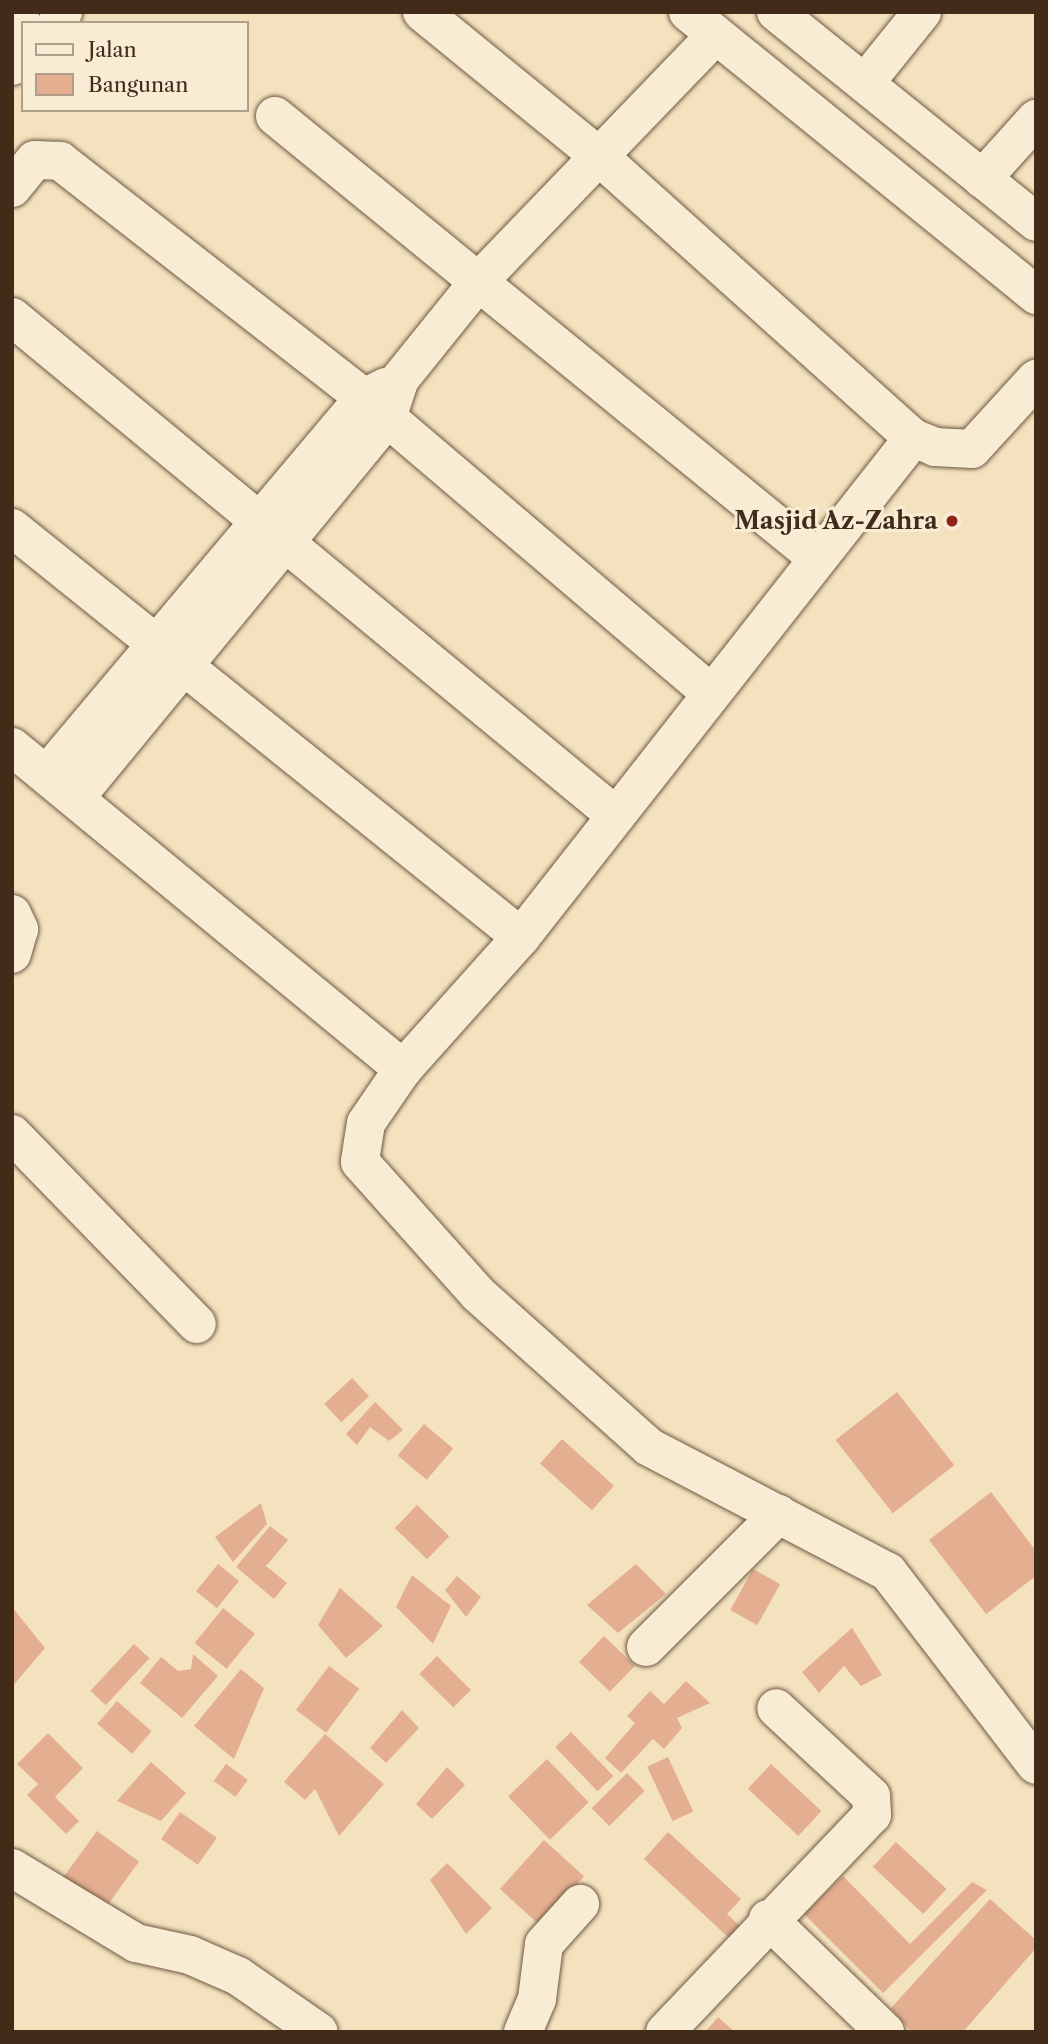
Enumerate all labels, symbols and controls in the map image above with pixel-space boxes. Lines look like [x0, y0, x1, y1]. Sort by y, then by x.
legend [21, 21, 248, 112]
text: Jalan [88, 37, 137, 62]
text: Bangunan [88, 72, 188, 97]
place label: Masjid Az-Zahra [734, 507, 938, 535]
marker: Masjid Az-Zahra [944, 513, 960, 529]

